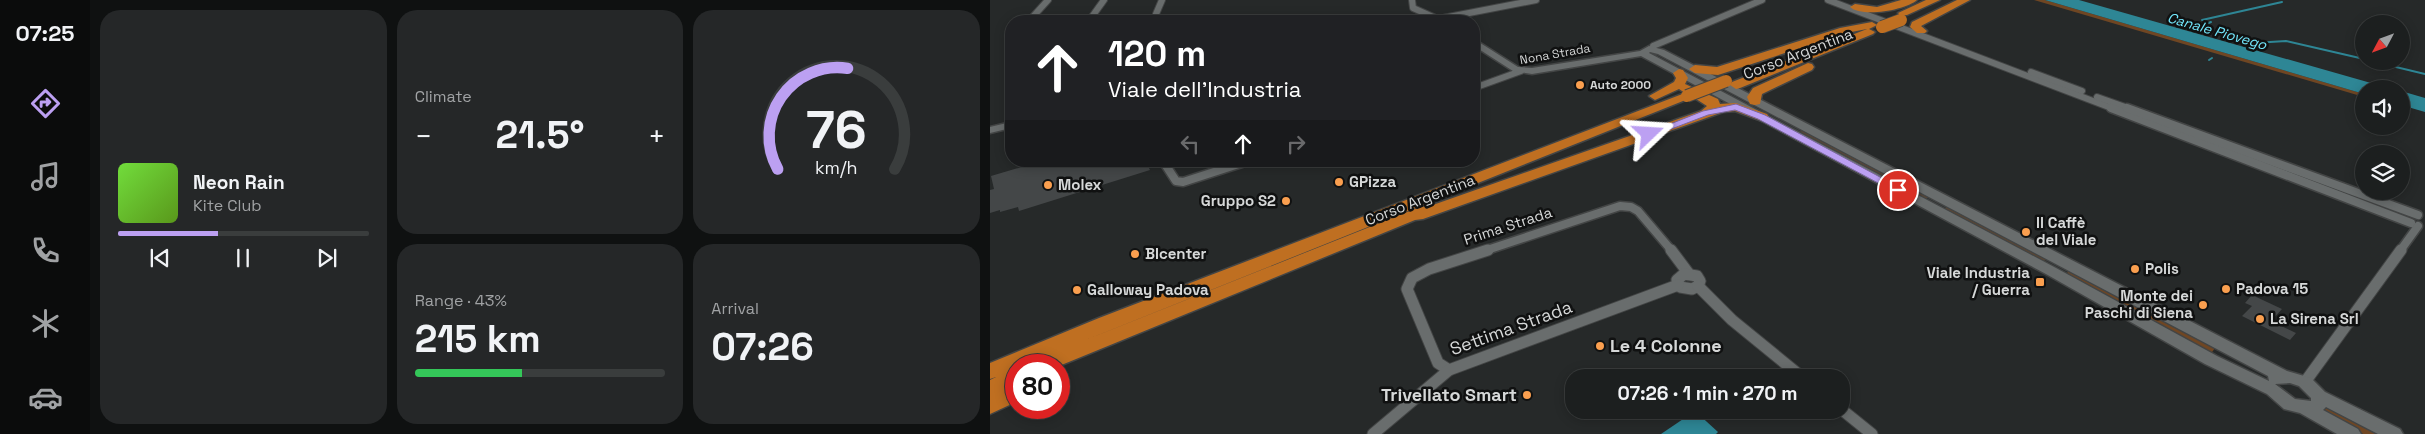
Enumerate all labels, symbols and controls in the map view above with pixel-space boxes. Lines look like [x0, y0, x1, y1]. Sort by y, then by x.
water label: Canale Piovego [2165, 8, 2269, 54]
north arrow [2355, 15, 2410, 70]
map controls [2355, 15, 2410, 200]
text: 07:25 [16, 19, 74, 47]
street label: Corso Argentina [1740, 24, 1856, 83]
text: 120 m [1108, 32, 1206, 76]
icon: ahead [1025, 35, 1090, 100]
street label: Nona Strada [1519, 40, 1592, 68]
text: Viale dell'Industria [1108, 75, 1302, 103]
place label: Auto 2000 [1590, 77, 1651, 93]
marker: Auto 2000 [1574, 79, 1586, 91]
button: sound [2355, 80, 2410, 135]
icon: directions [28, 86, 63, 121]
text: Climate [415, 86, 472, 107]
text: 76 [806, 97, 867, 163]
position arrow [1622, 107, 1674, 159]
text: 21.5° [496, 111, 584, 159]
text: − [415, 118, 432, 154]
text: + [648, 118, 665, 154]
icon: left [1176, 130, 1204, 158]
icon: ahead [1229, 130, 1257, 158]
icon: right [1282, 130, 1310, 158]
button: layers [2355, 145, 2410, 200]
text: km/h [815, 156, 858, 179]
icon: music [28, 159, 63, 194]
pin [1877, 169, 1919, 211]
text: Neon Rain [193, 170, 285, 195]
street label: Corso Argentina [1362, 170, 1478, 229]
place label: GPizza [1349, 172, 1397, 191]
place label: Molex [1058, 175, 1102, 194]
marker: GPizza [1333, 176, 1345, 188]
icon: arrive [1884, 176, 1912, 204]
marker: Molex [1042, 179, 1054, 191]
place label: Gruppo S2 [1201, 191, 1276, 210]
text: Kite Club [193, 195, 262, 216]
marker: Gruppo S2 [1280, 195, 1292, 207]
street label: Prima Strada [1461, 202, 1555, 249]
place label: Il Caffè del Viale [2036, 213, 2097, 249]
marker: Il Caffè del Viale [2020, 226, 2032, 238]
icon: phone [28, 233, 63, 268]
icon: previous [146, 244, 174, 272]
icon: pause [229, 244, 257, 272]
icon: next [313, 244, 341, 272]
place label: BIcenter [1145, 244, 1207, 263]
marker: BIcenter [1129, 248, 1141, 260]
place label: Polis [2145, 259, 2179, 278]
place label: Viale Industria / Guerra [1926, 263, 2030, 299]
marker: Polis [2129, 263, 2141, 275]
marker: Viale Industria / Guerra [2034, 276, 2046, 288]
place label: Padova 15 [2236, 279, 2308, 298]
place label: Galloway Padova [1087, 280, 1209, 299]
marker: Padova 15 [2220, 283, 2232, 295]
marker: Galloway Padova [1071, 284, 1083, 296]
place label: Monte dei Paschi di Siena [2085, 286, 2193, 322]
text: Range · 43% [415, 290, 507, 311]
street label: Settima Strada [1447, 295, 1575, 360]
text: Arrival [711, 298, 759, 319]
marker: Monte dei Paschi di Siena [2197, 299, 2209, 311]
icon: climate [28, 306, 63, 341]
place label: La Sirena Srl [2270, 309, 2359, 328]
marker: La Sirena Srl [2254, 313, 2266, 325]
text: 215 km [415, 315, 541, 363]
text: 07:26 [711, 323, 814, 371]
place label: Le 4 Colonne [1610, 334, 1722, 357]
marker: Le 4 Colonne [1594, 340, 1606, 352]
speed limit sign: 80 [1005, 354, 1070, 419]
icon: car [28, 380, 63, 415]
text: 07:26 · 1 min · 270 m [1617, 381, 1798, 406]
place label: Trivellato Smart [1381, 383, 1517, 406]
marker: Trivellato Smart [1521, 389, 1533, 401]

